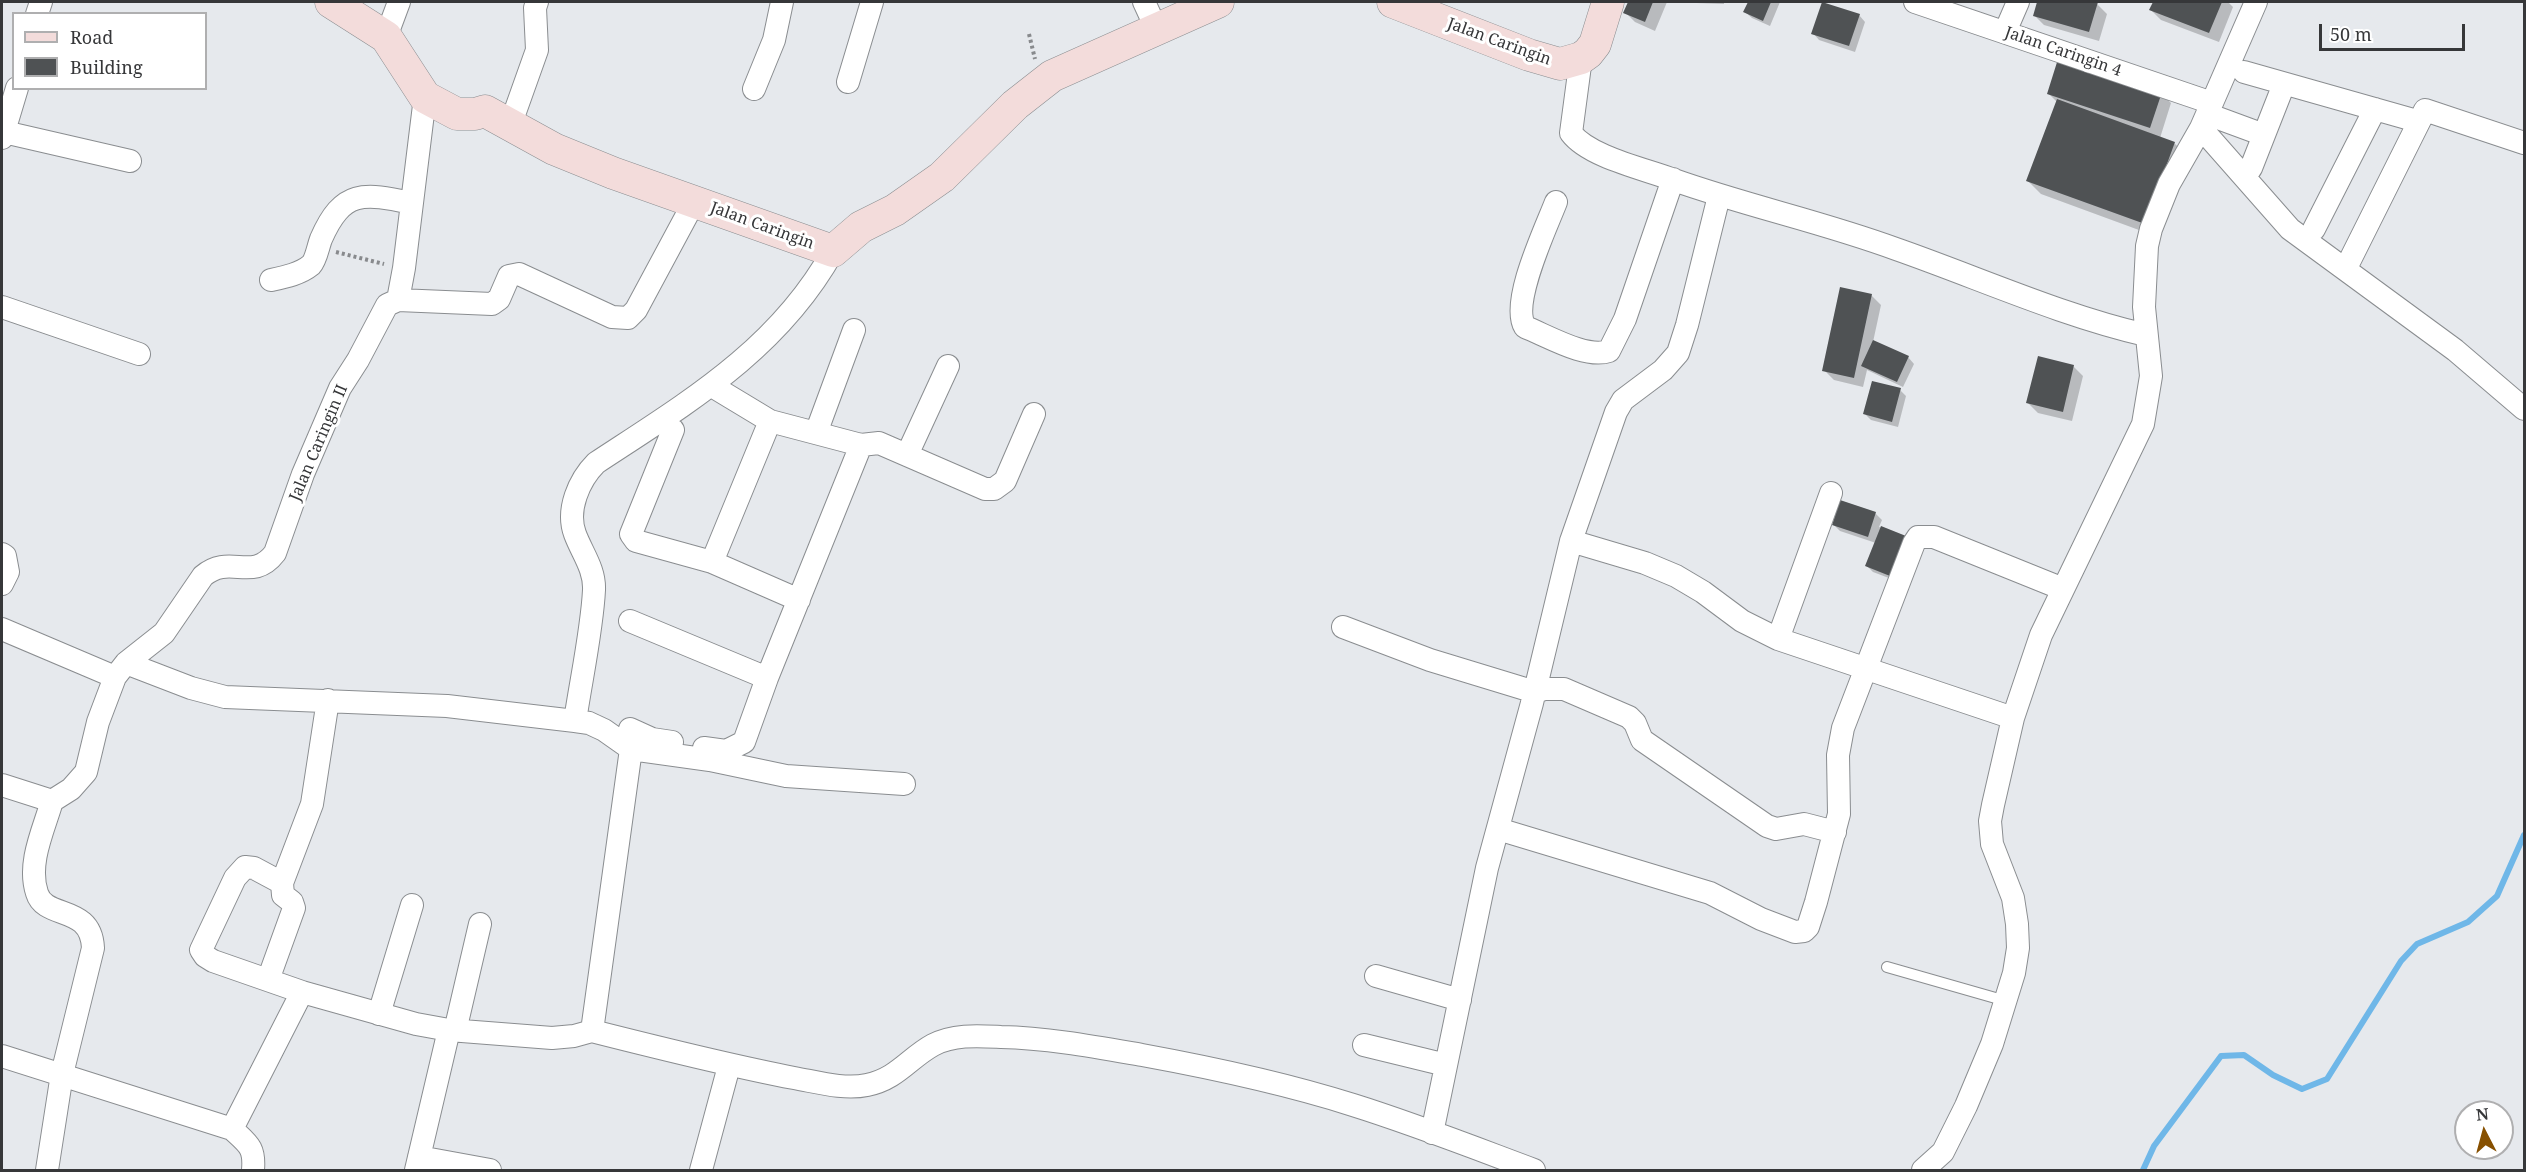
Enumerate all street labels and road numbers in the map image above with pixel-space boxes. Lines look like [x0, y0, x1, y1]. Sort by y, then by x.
street label: Jalan Caringin [1444, 14, 1554, 70]
street label: Jalan Caringin 4 [2002, 23, 2124, 81]
street label: Jalan Caringin [707, 198, 817, 254]
street label: Jalan Caringin II [286, 382, 352, 504]

